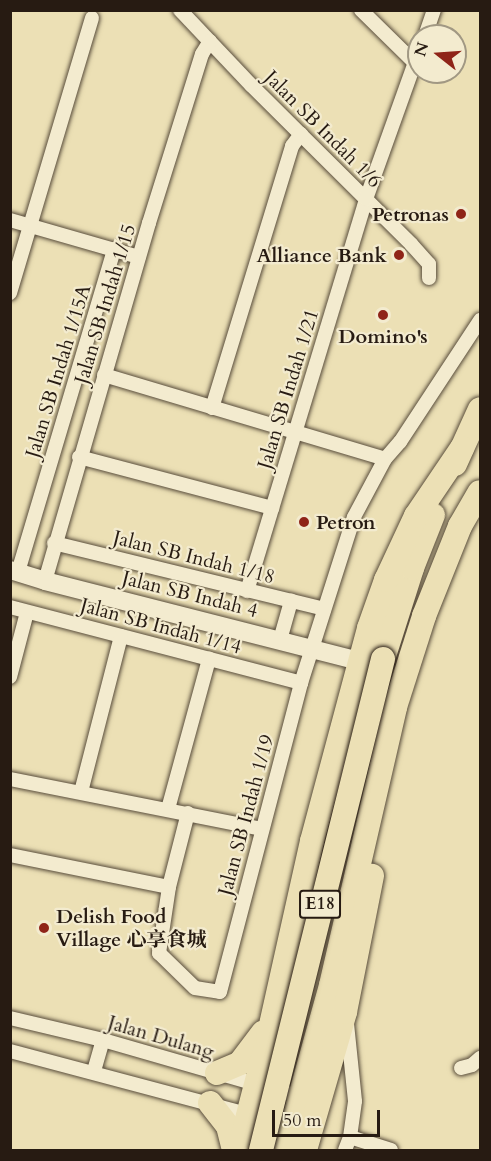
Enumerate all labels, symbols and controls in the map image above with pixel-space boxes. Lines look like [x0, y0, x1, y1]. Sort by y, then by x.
north arrow [407, 24, 467, 84]
text: N [409, 39, 434, 59]
street label: Jalan SB Indah 1/6 [259, 65, 387, 193]
place label: Petronas [372, 202, 449, 226]
marker: Petronas [454, 207, 468, 221]
street label: Jalan SB Indah 1/15 [69, 221, 141, 387]
place label: Alliance Bank [256, 243, 387, 267]
marker: Alliance Bank [392, 248, 406, 262]
street label: Jalan SB Indah 1/15A [20, 281, 96, 461]
street label: Jalan SB Indah 1/21 [252, 306, 324, 472]
marker: Domino's [376, 308, 390, 322]
place label: Domino's [338, 324, 428, 348]
place label: Petron [316, 510, 376, 534]
marker: Petron [297, 515, 311, 529]
street label: Jalan SB Indah 1/18 [111, 525, 277, 589]
street label: Jalan SB Indah 4 [120, 566, 260, 622]
street label: Jalan SB Indah 1/14 [78, 593, 244, 659]
street label: Jalan SB Indah 1/19 [213, 732, 279, 898]
road number: E18 [299, 889, 341, 919]
place label: Delish Food Village 心享食城 [56, 904, 207, 951]
marker: Delish Food Village 心享食城 [37, 921, 51, 935]
street label: Jalan Dulang [105, 1010, 217, 1064]
scale bar [275, 1098, 383, 1136]
text: 50 m [283, 1108, 322, 1133]

